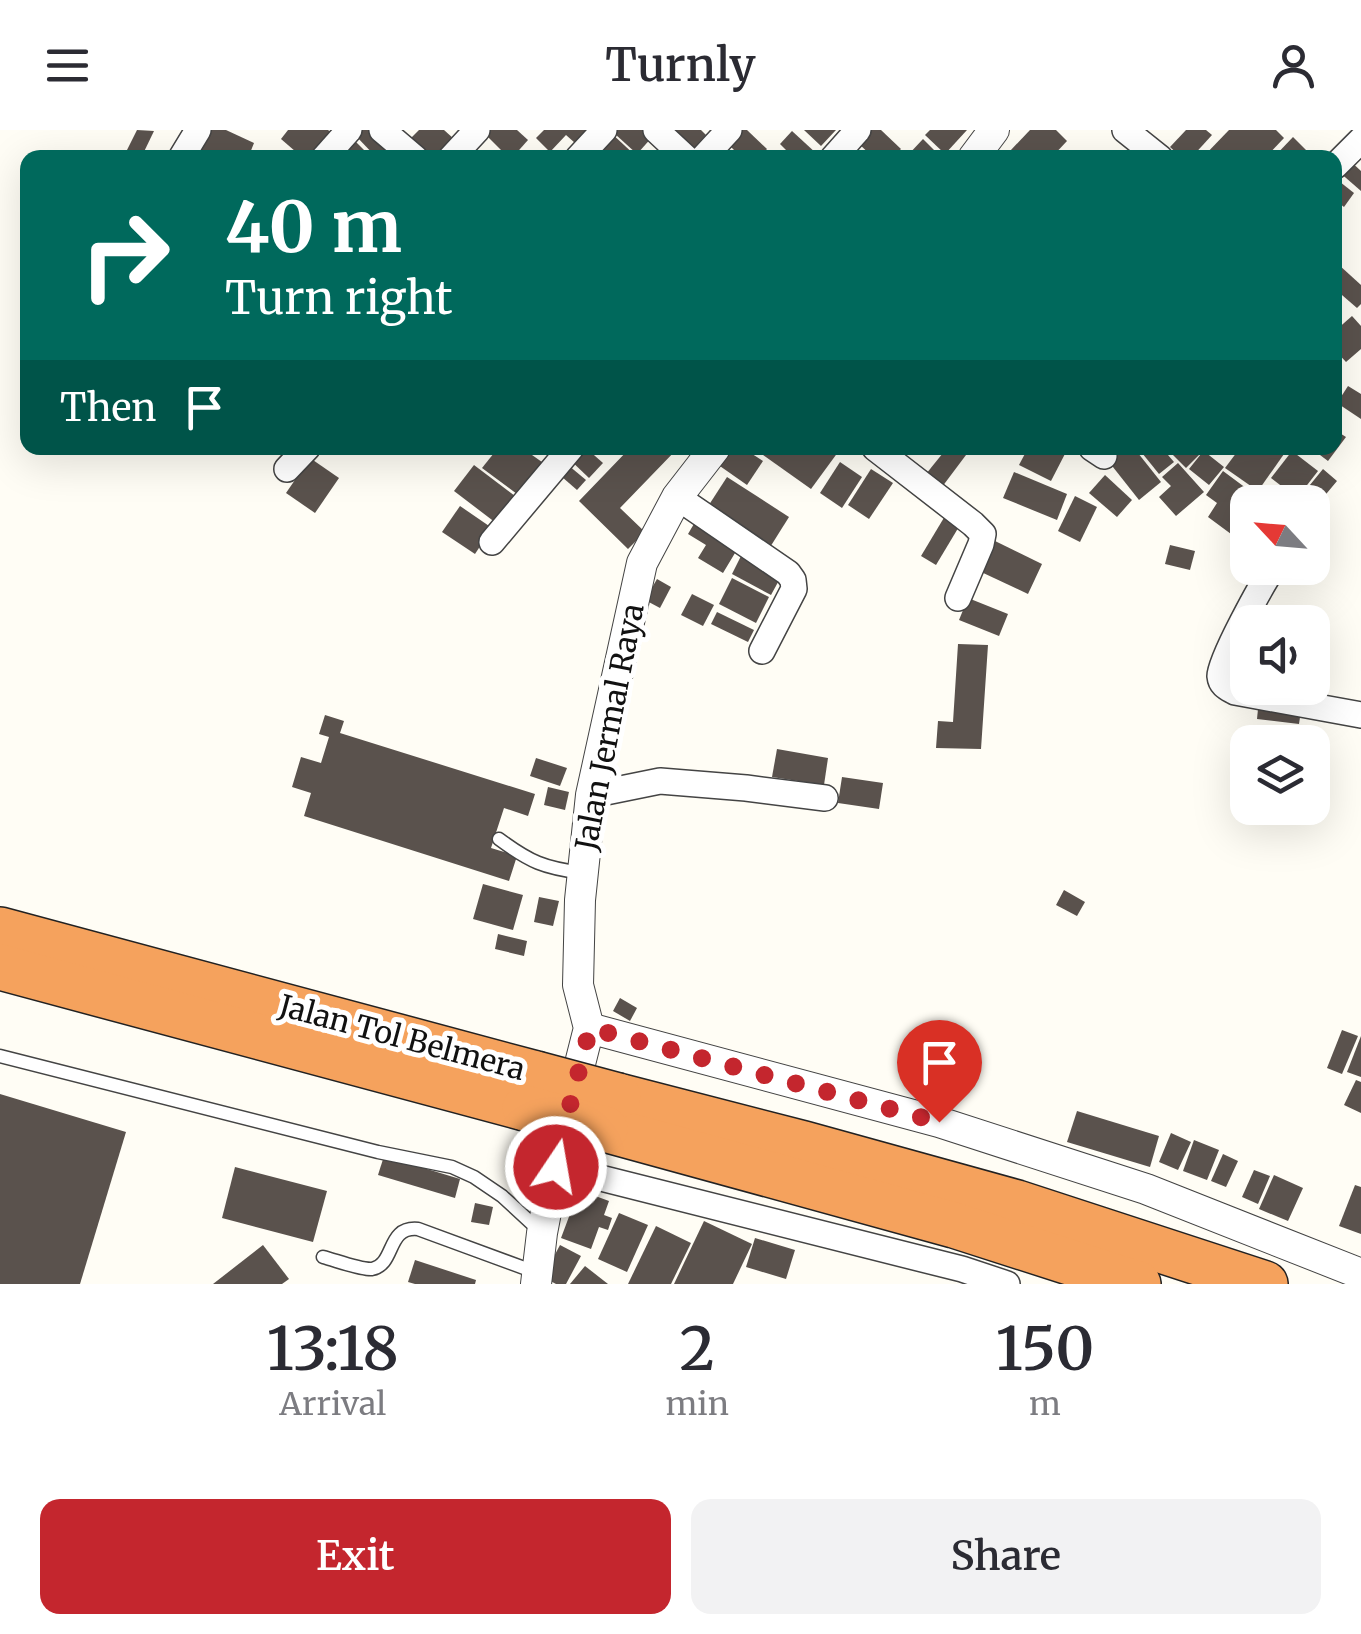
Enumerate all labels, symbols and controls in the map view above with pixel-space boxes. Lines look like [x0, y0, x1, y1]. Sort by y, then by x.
text: Turnly [605, 37, 756, 93]
icon: menu [40, 38, 95, 93]
icon: person [1266, 38, 1321, 93]
text: 40 m [225, 183, 402, 271]
icon: right [60, 190, 190, 320]
text: Turn right [225, 270, 453, 326]
icon: arrive [177, 380, 232, 435]
text: Then [60, 384, 157, 431]
north arrow [1230, 485, 1330, 585]
map controls [1230, 485, 1330, 825]
street label: Jalan Jermal Raya [566, 600, 652, 854]
button: sound [1230, 605, 1330, 705]
button: layers [1230, 725, 1330, 825]
street label: Jalan Tol Belmera [274, 986, 529, 1088]
pin [897, 1020, 982, 1123]
icon: arrive [912, 1035, 967, 1090]
position arrow [504, 1115, 608, 1219]
text: 13:18 [267, 1311, 399, 1386]
text: 2 [679, 1311, 715, 1386]
text: 150 [995, 1311, 1094, 1386]
text: Arrival [279, 1384, 386, 1424]
text: min [666, 1384, 729, 1424]
text: m [1029, 1384, 1061, 1424]
button: Exit [40, 1499, 671, 1614]
button: Share [691, 1499, 1321, 1614]

